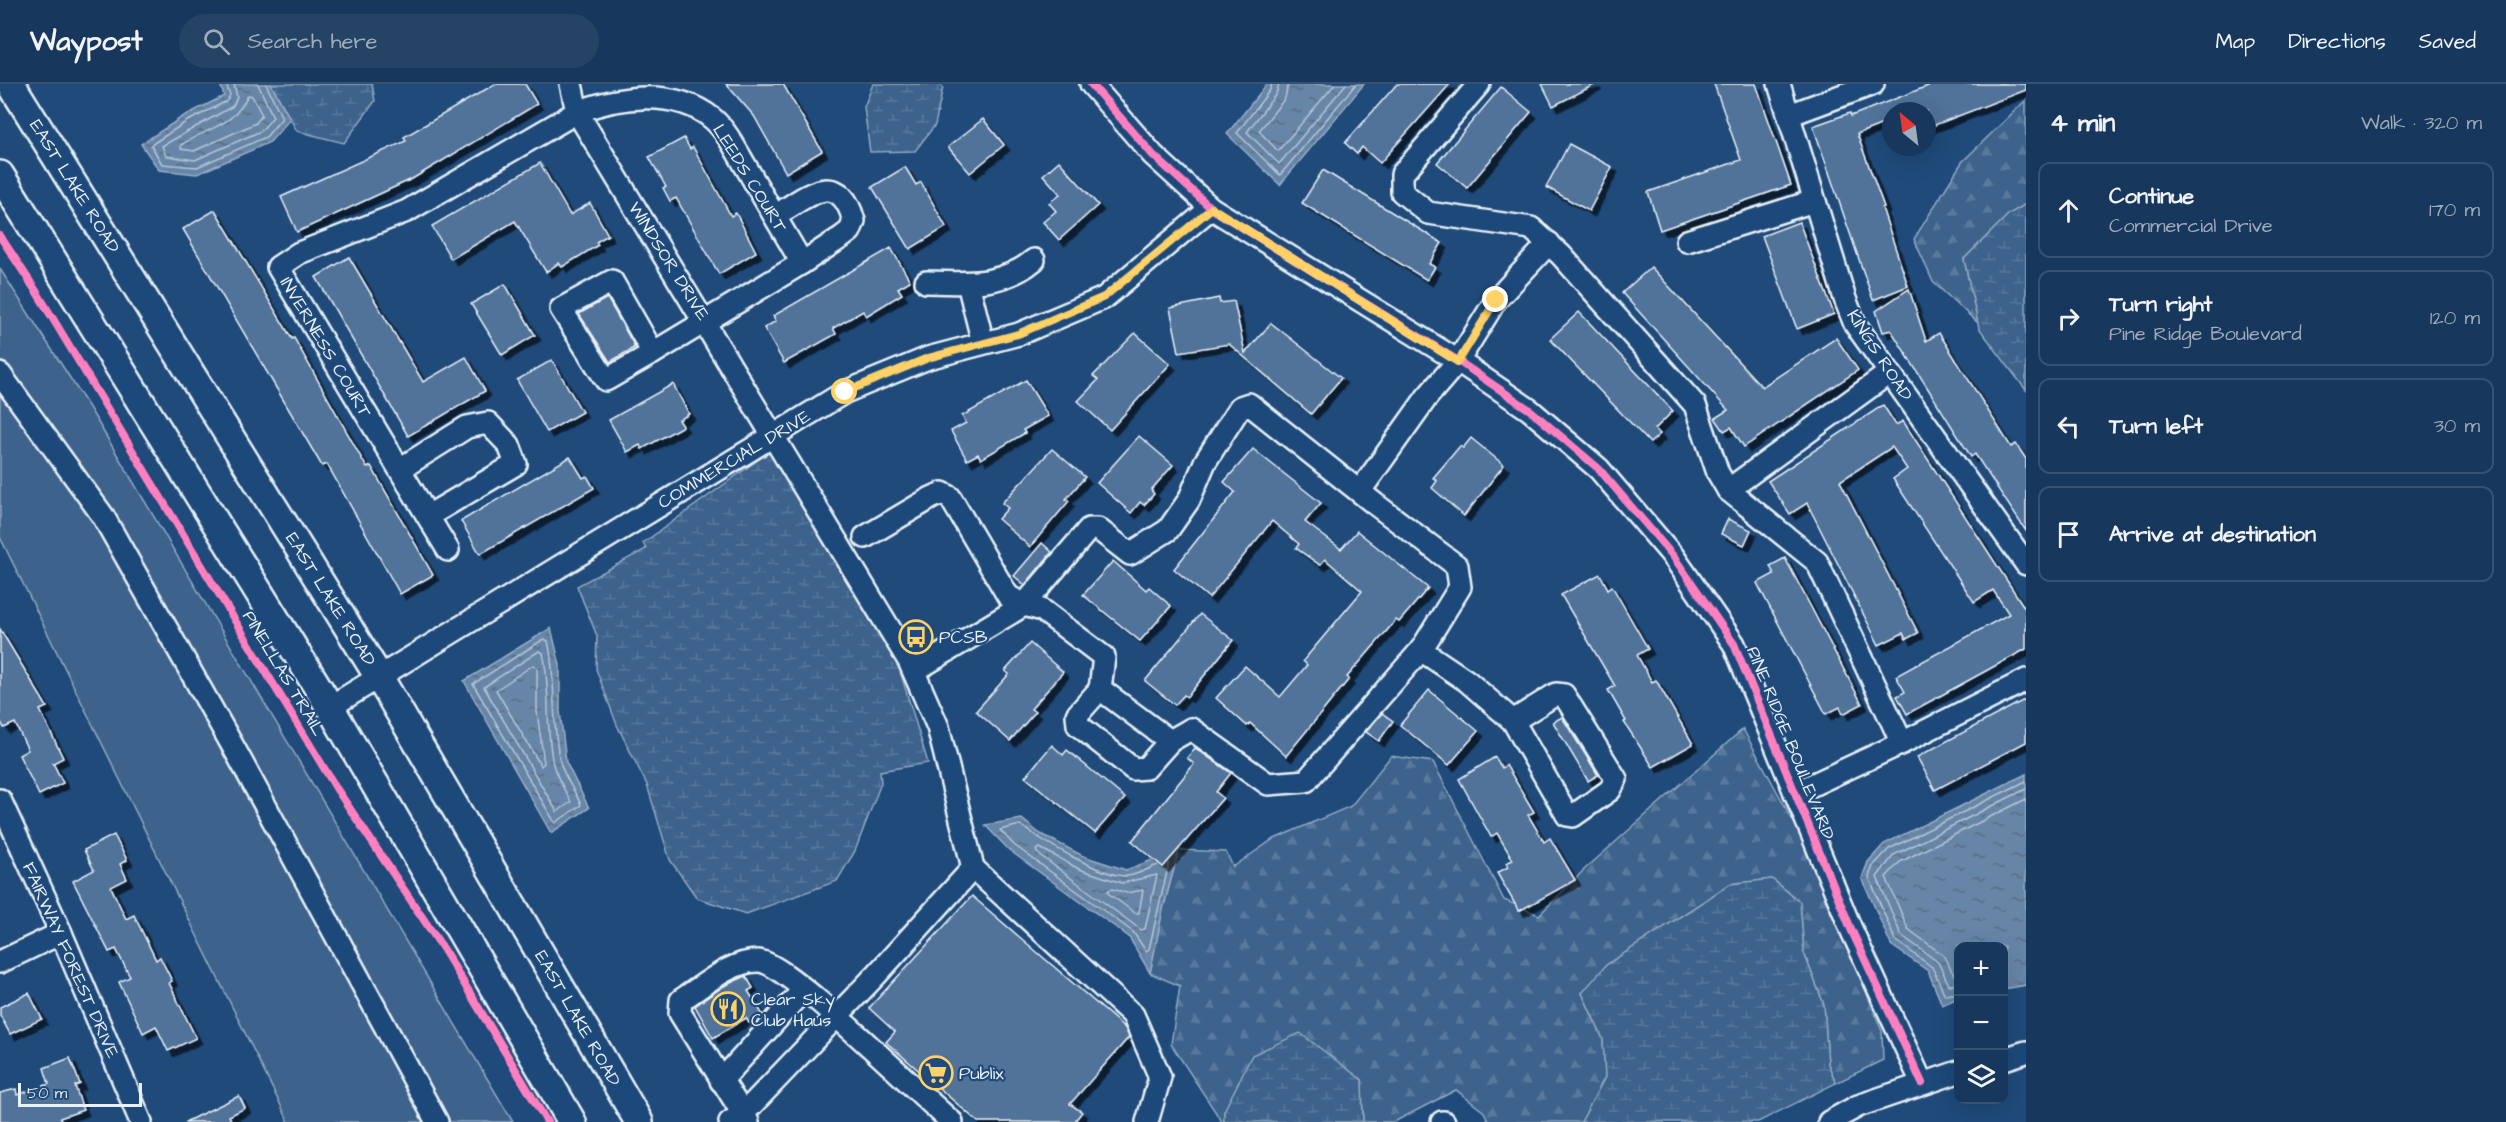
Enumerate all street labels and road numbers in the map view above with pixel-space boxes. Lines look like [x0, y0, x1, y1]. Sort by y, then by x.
street label: EAST LAKE ROAD [23, 115, 126, 258]
street label: LEEDS COURT [706, 119, 793, 238]
street label: WINDSOR DRIVE [622, 197, 715, 326]
street label: INVERNESS COURT [274, 272, 378, 423]
street label: KINGS ROAD [1841, 305, 1919, 406]
street label: COMMERCIAL DRIVE [653, 404, 816, 515]
street label: EAST LAKE ROAD [279, 528, 382, 671]
street label: PINELLAS TRAIL [236, 606, 331, 741]
street label: PINE RIDGE BOULEVARD [1740, 643, 1841, 844]
street label: FAIRWAY FOREST DRIVE [16, 858, 125, 1062]
street label: EAST LAKE ROAD [528, 946, 627, 1091]

